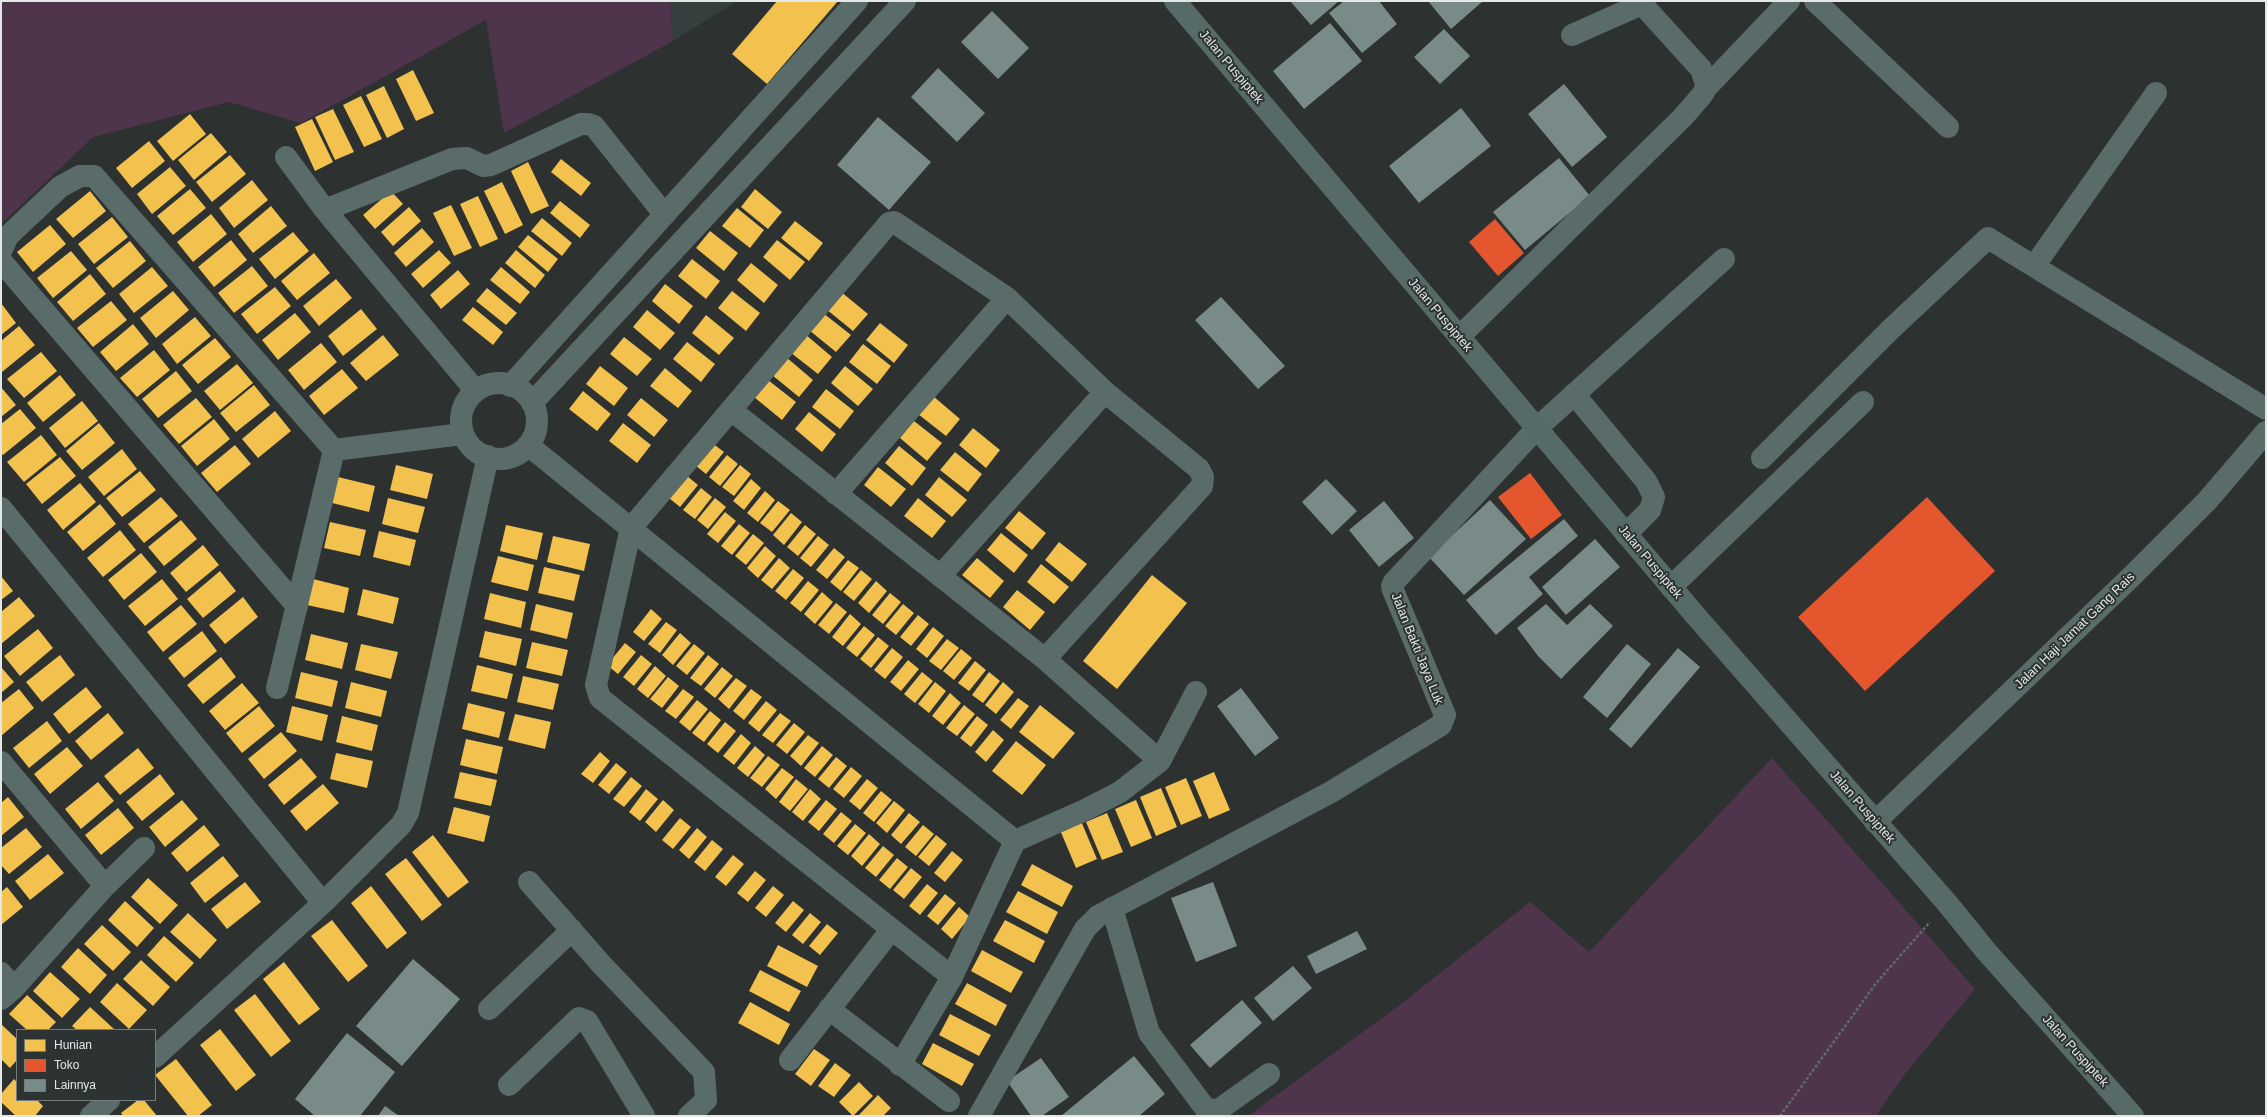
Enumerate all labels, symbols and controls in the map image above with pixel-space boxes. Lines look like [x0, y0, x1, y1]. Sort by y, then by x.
street label: Jalan Puspiptek [1196, 27, 1266, 107]
street label: Jalan Puspiptek [1405, 275, 1475, 355]
street label: Jalan Puspiptek [1615, 522, 1685, 602]
street label: Jalan Haji Jamat Gang Rais [2012, 569, 2138, 693]
street label: Jalan Bakti Jaya Luk [1387, 591, 1447, 707]
street label: Jalan Puspiptek [1826, 767, 1898, 847]
street label: Jalan Puspiptek [2038, 1012, 2112, 1090]
legend [16, 1029, 156, 1101]
text: Hunian [54, 1038, 92, 1052]
text: Toko [54, 1058, 79, 1072]
text: Lainnya [54, 1078, 96, 1092]

